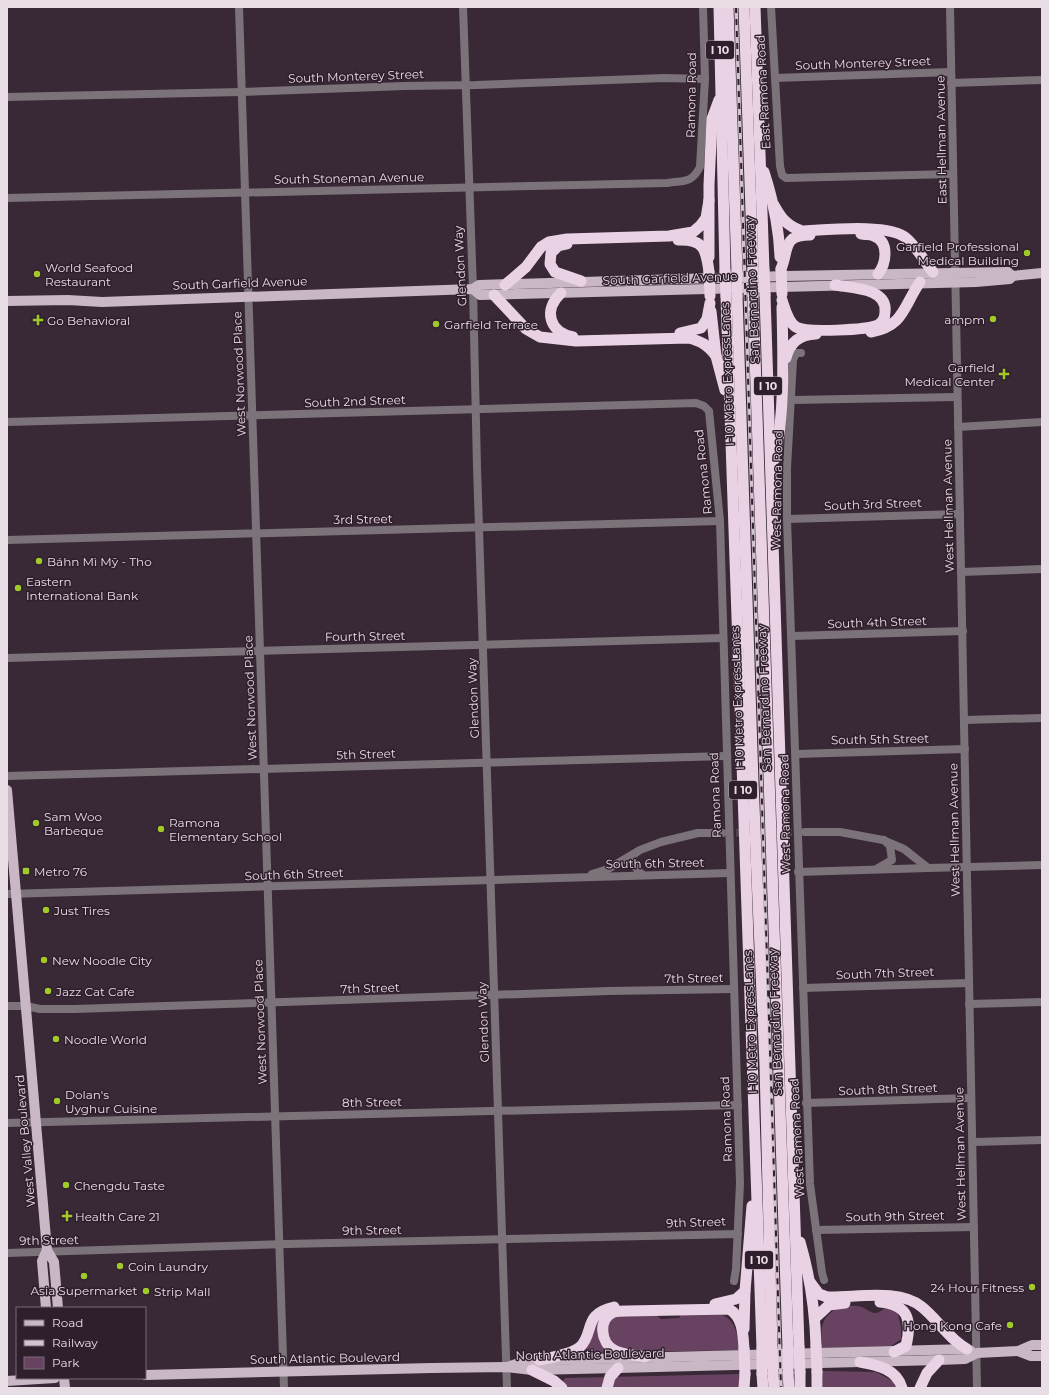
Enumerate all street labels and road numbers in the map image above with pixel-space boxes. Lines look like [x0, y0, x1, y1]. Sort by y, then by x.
street label: East Ramona Road [753, 34, 773, 150]
road number: I 10 [706, 41, 734, 59]
street label: Ramona Road [683, 52, 699, 138]
street label: South Monterey Street [795, 53, 931, 73]
street label: South Monterey Street [288, 66, 424, 86]
street label: East Hellman Avenue [932, 76, 950, 204]
street label: South Stoneman Avenue [274, 169, 424, 187]
street label: San Bernardino Freeway [742, 216, 762, 364]
street label: Glendon Way [450, 225, 470, 307]
street label: South Garfield Avenue [602, 268, 738, 288]
street label: South Garfield Avenue [172, 273, 308, 293]
street label: I-10 Metro ExpressLanes [717, 302, 737, 446]
street label: West Norwood Place [229, 311, 249, 437]
road number: I 10 [754, 377, 782, 395]
street label: South 2nd Street [304, 392, 406, 410]
street label: Ramona Road [691, 429, 715, 515]
street label: West Ramona Road [768, 430, 786, 550]
street label: West Hellman Avenue [939, 439, 957, 573]
street label: South 3rd Street [824, 495, 922, 513]
street label: 3rd Street [333, 511, 393, 527]
street label: South 4th Street [827, 613, 927, 631]
street label: San Bernardino Freeway [754, 624, 774, 772]
street label: I-10 Metro ExpressLanes [727, 626, 747, 770]
street label: Fourth Street [325, 628, 405, 644]
street label: West Norwood Place [240, 635, 260, 761]
street label: Glendon Way [464, 657, 482, 739]
street label: South 5th Street [831, 731, 929, 747]
street label: 5th Street [336, 745, 396, 763]
street label: Ramona Road [706, 752, 724, 838]
street label: West Ramona Road [776, 754, 794, 874]
street label: West Hellman Avenue [945, 763, 963, 897]
road number: I 10 [729, 781, 757, 799]
street label: South 6th Street [605, 855, 705, 871]
street label: South 6th Street [244, 865, 344, 883]
street label: San Bernardino Freeway [765, 948, 785, 1096]
street label: I-10 Metro ExpressLanes [740, 950, 760, 1094]
street label: West Norwood Place [250, 959, 270, 1085]
street label: South 7th Street [836, 964, 935, 982]
street label: 7th Street [664, 970, 724, 986]
street label: 7th Street [340, 979, 400, 997]
street label: Glendon Way [474, 981, 492, 1063]
street label: West Valley Boulevard [12, 1074, 38, 1208]
street label: Ramona Road [717, 1076, 735, 1162]
street label: West Ramona Road [786, 1078, 808, 1198]
street label: South 8th Street [838, 1080, 938, 1098]
street label: West Hellman Avenue [951, 1087, 969, 1221]
street label: 8th Street [342, 1094, 402, 1110]
street label: South 9th Street [845, 1208, 945, 1224]
street label: 9th Street [666, 1213, 726, 1231]
street label: 9th Street [342, 1222, 402, 1238]
street label: 9th Street [19, 1232, 79, 1248]
road number: I 10 [745, 1251, 773, 1269]
street label: North Atlantic Boulevard [515, 1345, 665, 1363]
street label: South Atlantic Boulevard [250, 1349, 400, 1367]

